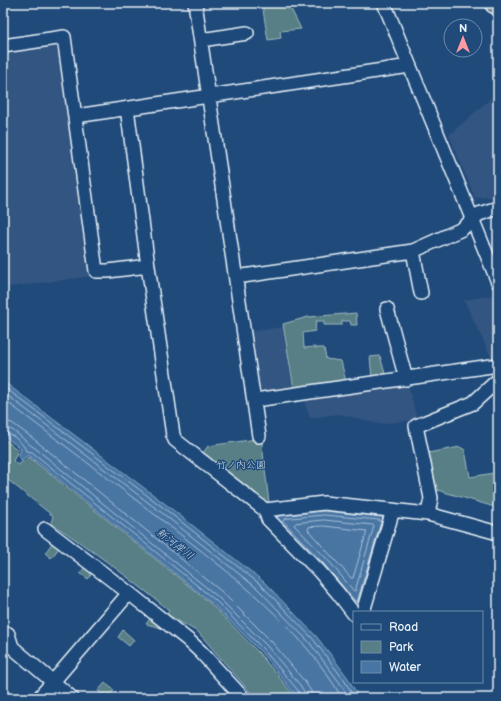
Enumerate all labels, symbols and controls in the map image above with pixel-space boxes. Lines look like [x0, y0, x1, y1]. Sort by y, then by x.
north arrow [443, 18, 483, 58]
text: N [459, 22, 467, 35]
park label: 竹ノ内公園 [216, 459, 266, 471]
water label: 新河岸川 [154, 525, 196, 563]
legend [353, 611, 483, 683]
text: Road [389, 620, 418, 635]
text: Park [389, 640, 413, 655]
text: Water [389, 660, 421, 675]

